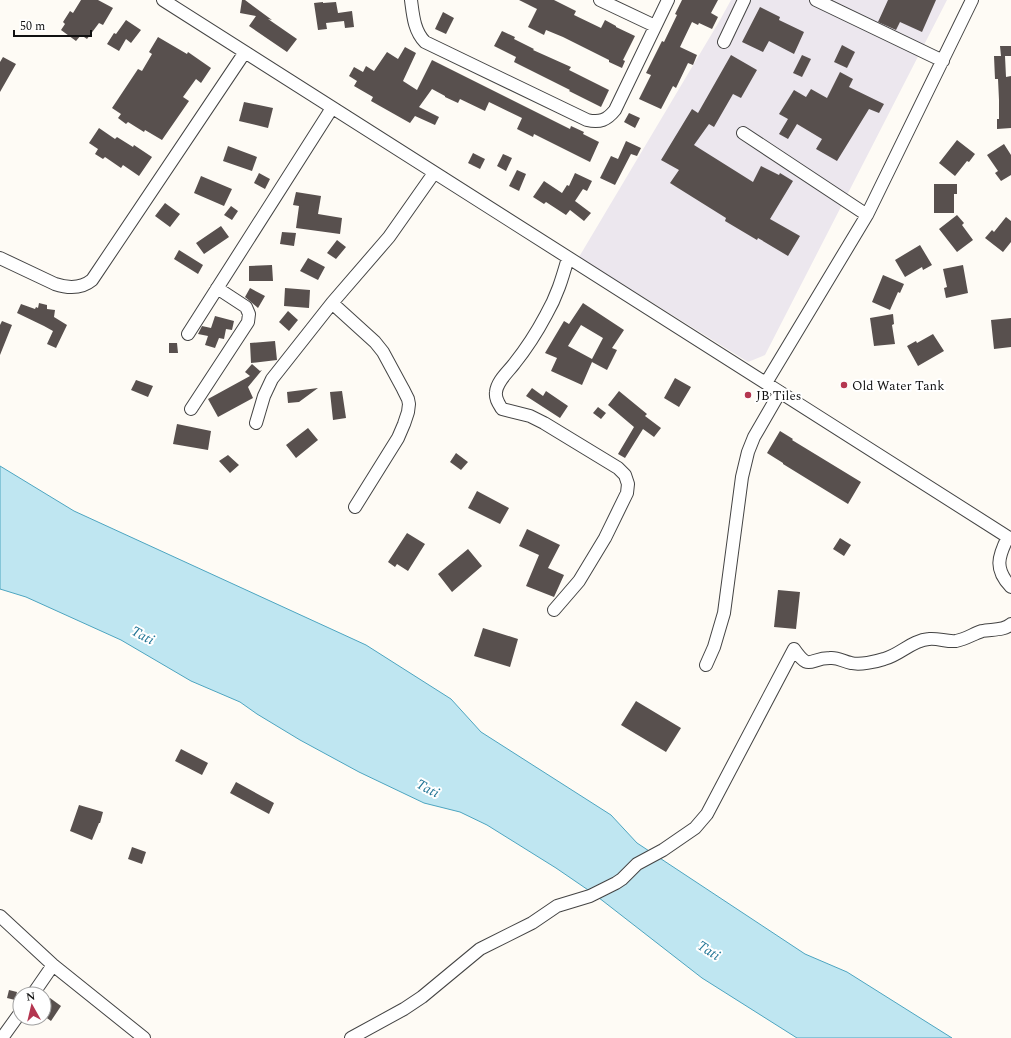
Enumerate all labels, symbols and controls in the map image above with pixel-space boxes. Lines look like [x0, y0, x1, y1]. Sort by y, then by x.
scale bar [14, 12, 91, 38]
text: 50 m [20, 17, 45, 36]
place label: Old Water Tank [852, 376, 944, 396]
marker: Old Water Tank [839, 380, 849, 390]
place label: JB Tiles [756, 386, 801, 406]
marker: JB Tiles [743, 390, 753, 400]
water label: Tati [127, 621, 158, 650]
water label: Tati [412, 774, 443, 803]
water label: Tati [693, 935, 724, 966]
north arrow [12, 986, 52, 1026]
text: N [25, 988, 36, 1006]

